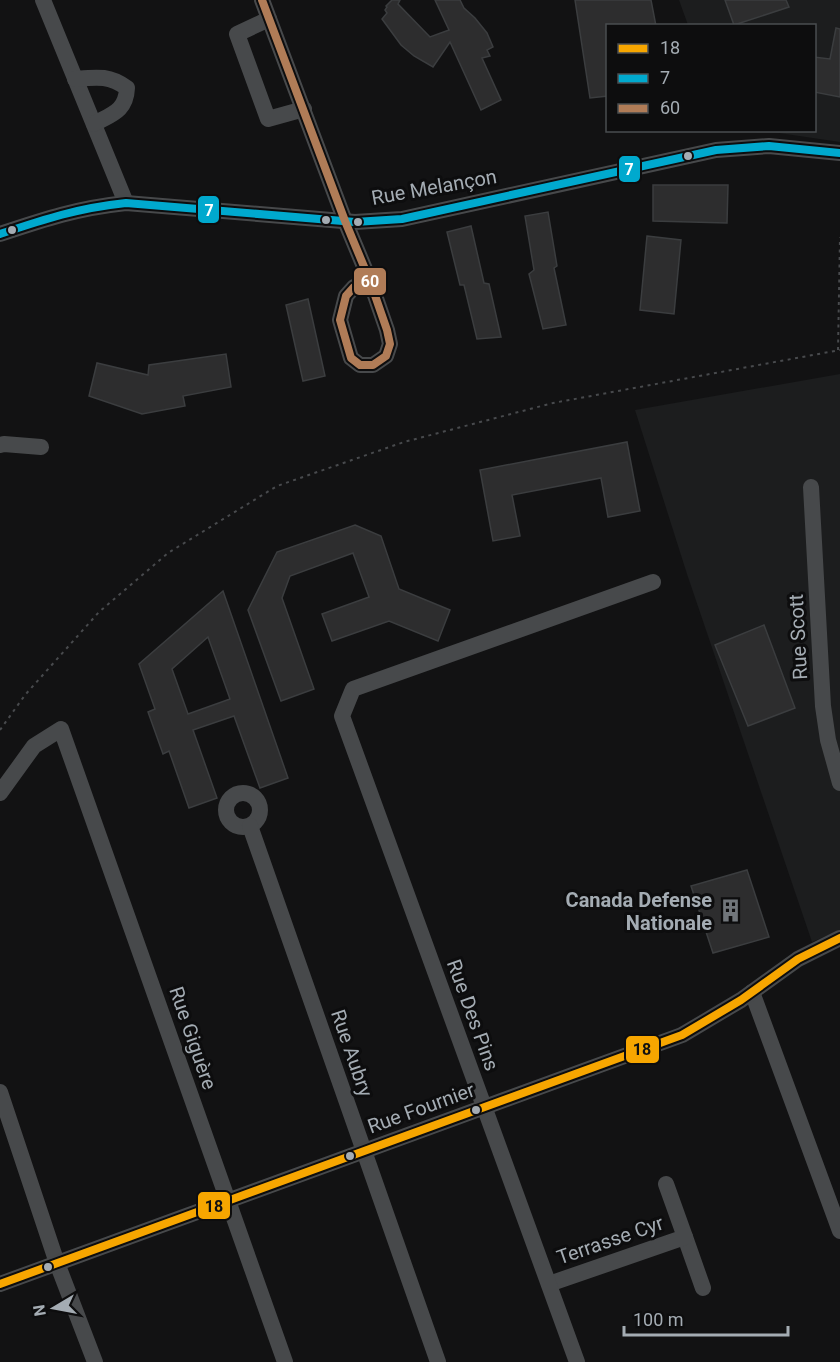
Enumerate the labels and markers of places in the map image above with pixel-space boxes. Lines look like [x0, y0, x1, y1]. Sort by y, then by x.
unlabelled marker [682, 150, 694, 162]
unlabelled marker [320, 214, 332, 226]
unlabelled marker [352, 216, 364, 228]
unlabelled marker [6, 224, 18, 236]
place label: Canada Defense Nationale [566, 888, 712, 935]
building icon: Canada Defense Nationale [717, 898, 743, 924]
unlabelled marker [470, 1104, 482, 1116]
unlabelled marker [344, 1150, 356, 1162]
unlabelled marker [42, 1261, 54, 1273]

